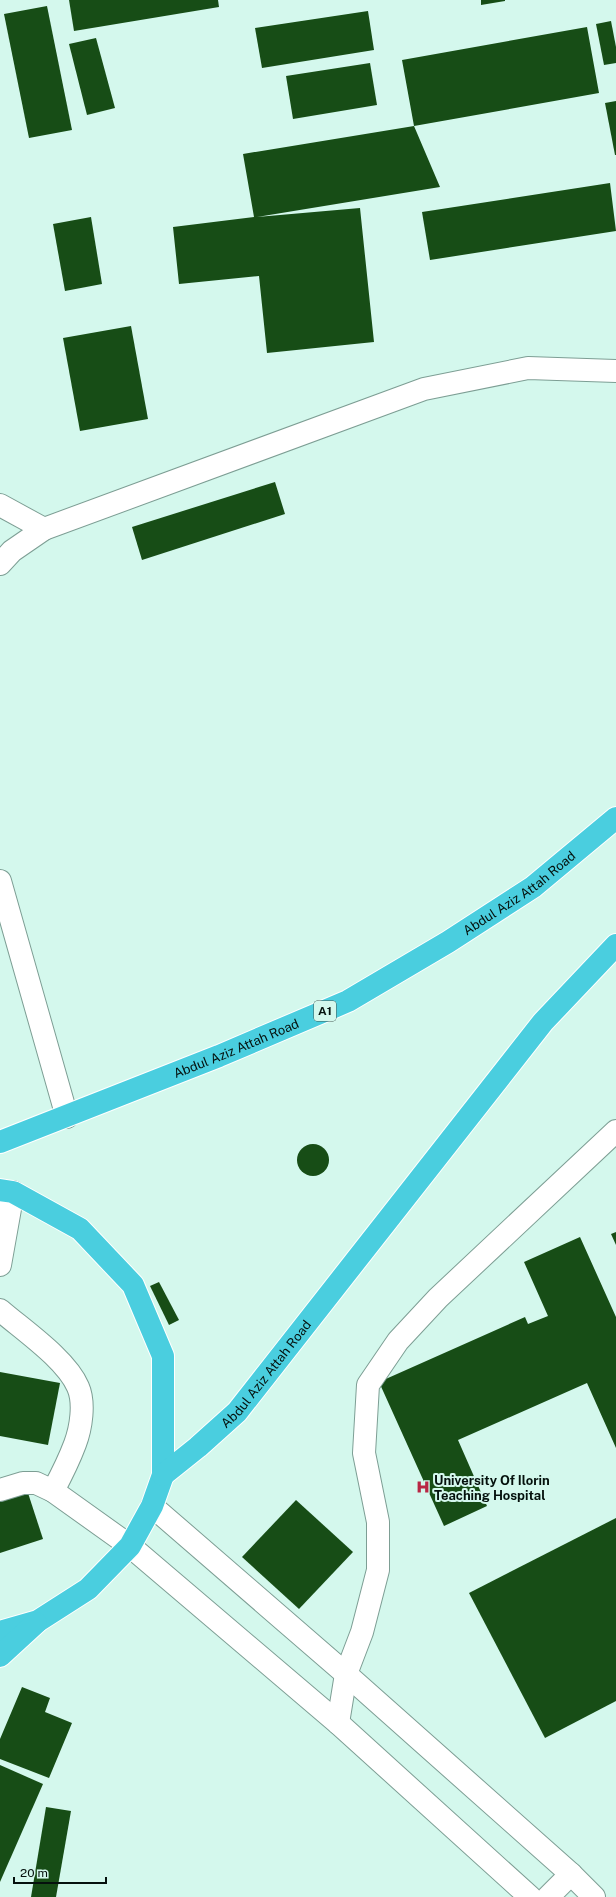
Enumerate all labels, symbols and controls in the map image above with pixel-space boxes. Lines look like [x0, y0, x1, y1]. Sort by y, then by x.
street label: Abdul Aziz Attah Road [460, 848, 578, 938]
road number: A1 [314, 1001, 336, 1021]
street label: Abdul Aziz Attah Road [171, 1015, 301, 1081]
street label: Abdul Aziz Attah Road [218, 1317, 314, 1431]
place label: University Of Ilorin Teaching Hospital [434, 1473, 550, 1503]
hospital icon: University Of Ilorin Teaching Hospital [415, 1479, 431, 1495]
scale bar [14, 1859, 106, 1885]
text: 20 m [20, 1866, 48, 1880]

